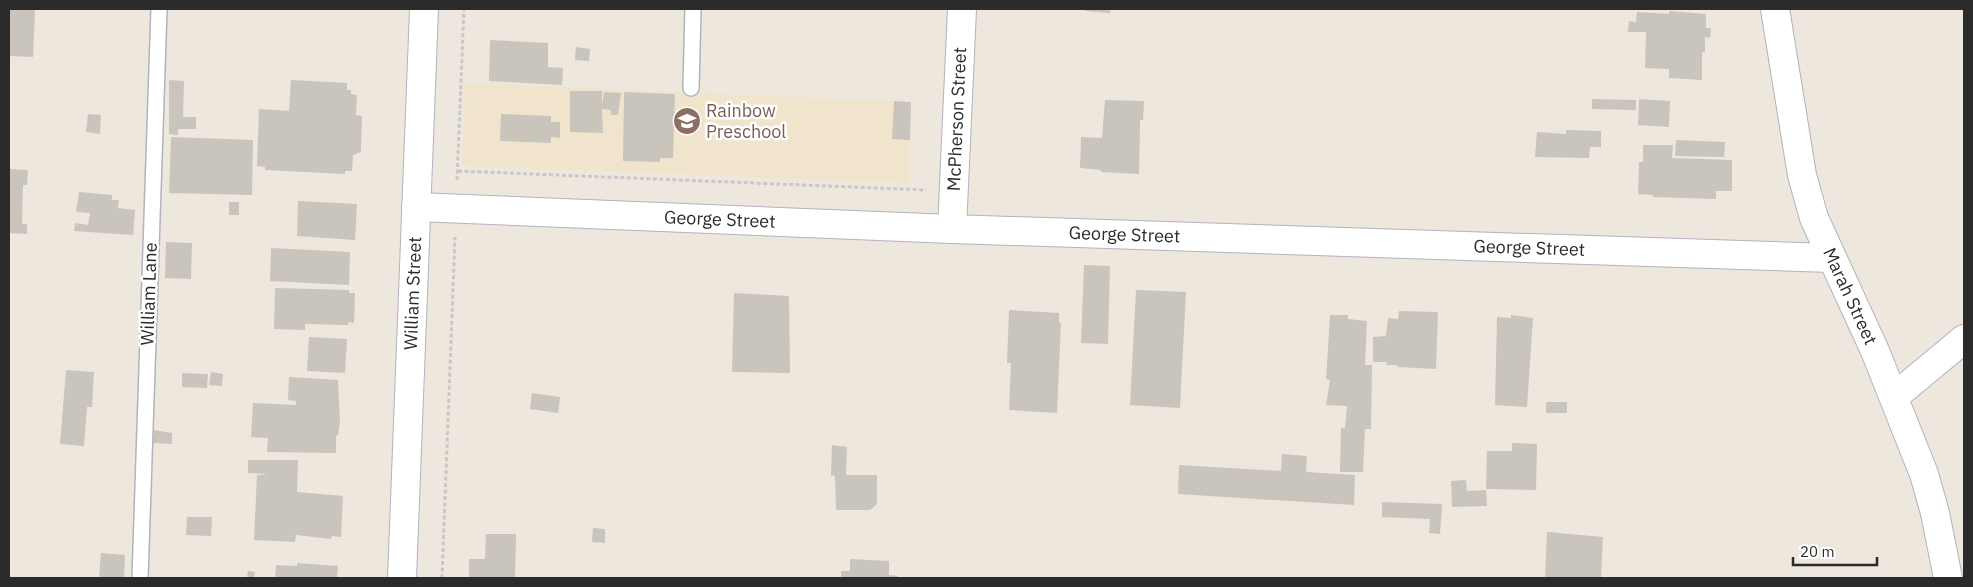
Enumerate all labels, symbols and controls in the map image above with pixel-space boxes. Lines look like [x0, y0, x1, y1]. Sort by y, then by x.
street label: McPherson Street [942, 47, 971, 192]
place label: Rainbow Preschool [706, 99, 786, 143]
school or university icon: Rainbow Preschool [672, 106, 702, 136]
street label: George Street [663, 205, 776, 233]
street label: George Street [1068, 221, 1181, 248]
street label: George Street [1473, 234, 1585, 261]
street label: William Street [399, 236, 426, 350]
street label: William Lane [135, 242, 162, 346]
street label: Marah Street [1818, 244, 1883, 348]
scale bar [1793, 534, 1877, 566]
text: 20 m [1800, 542, 1835, 561]

